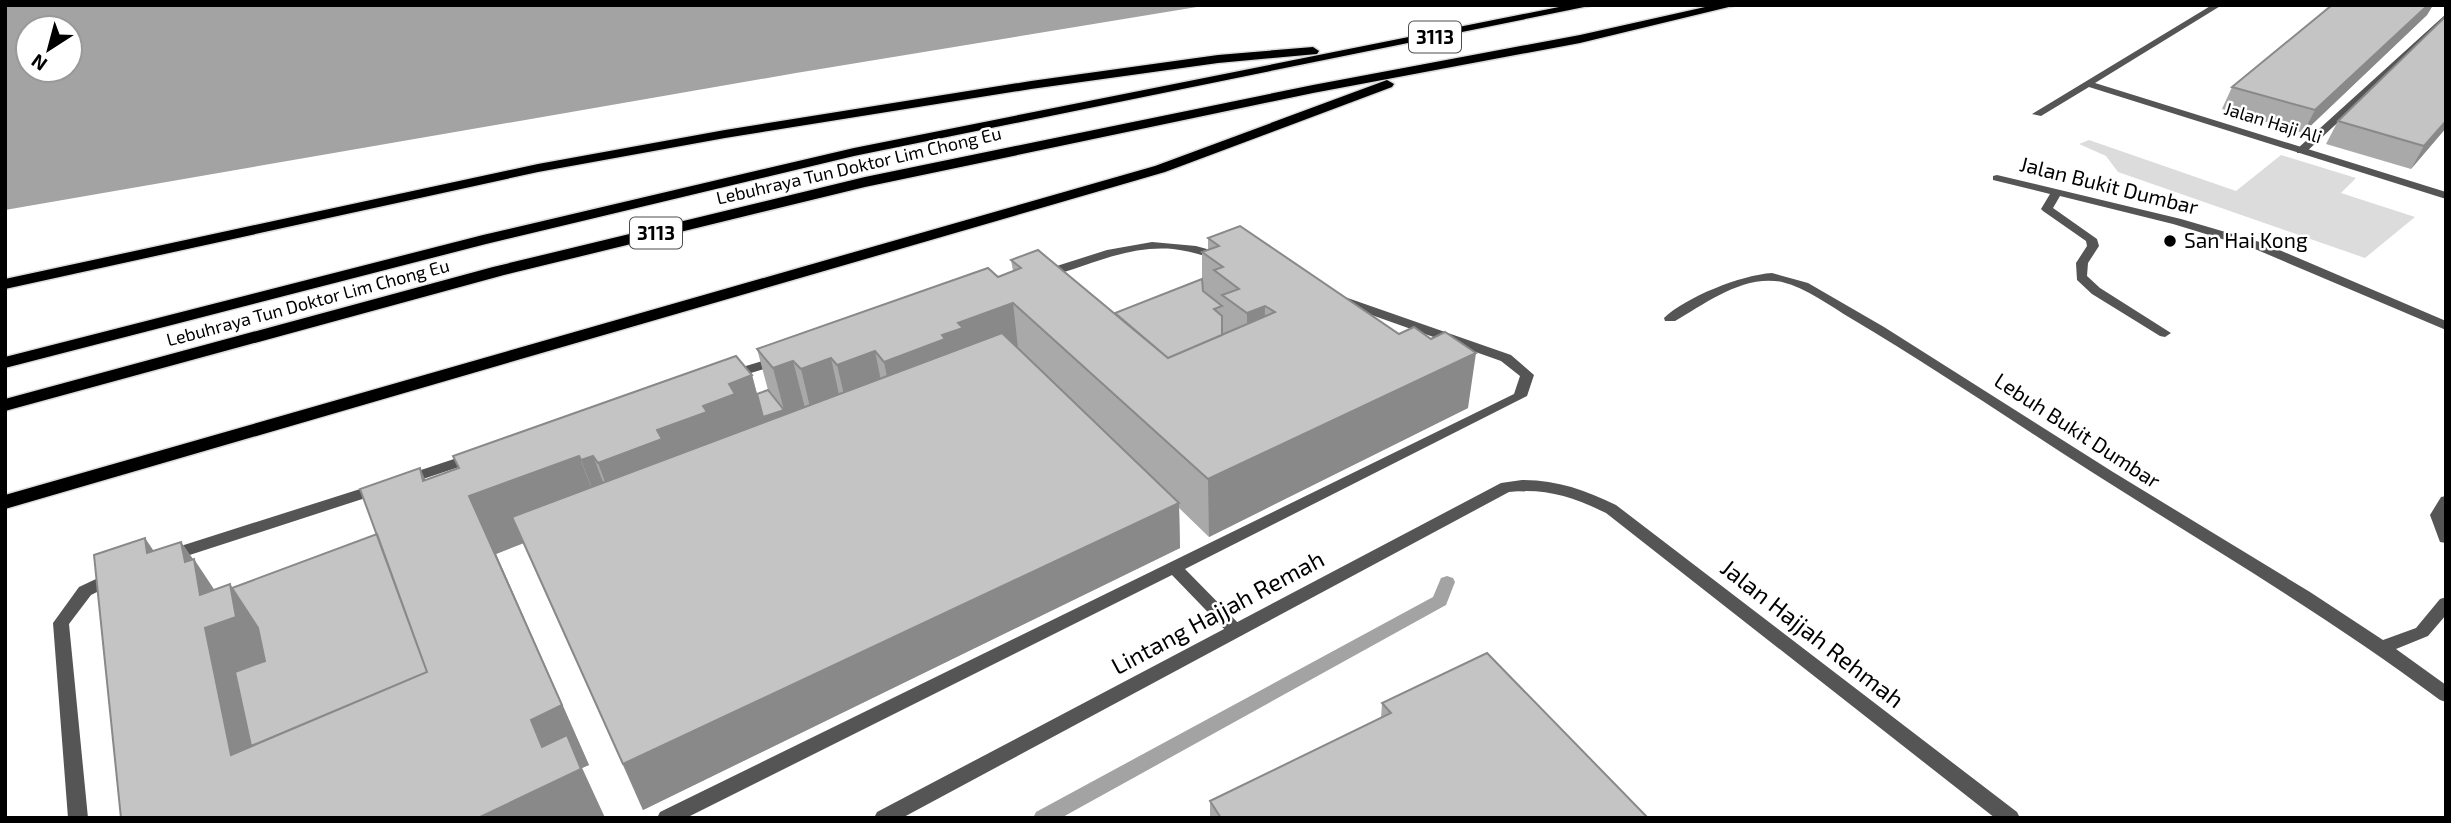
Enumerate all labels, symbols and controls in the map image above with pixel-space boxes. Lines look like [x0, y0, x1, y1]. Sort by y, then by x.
north arrow [14, 14, 84, 84]
road number: 3113 [1409, 22, 1461, 52]
text: N [26, 50, 51, 76]
street label: Jalan Haji Ali [2222, 97, 2325, 147]
street label: Lebuhraya Tun Doktor Lim Chong Eu [714, 121, 1004, 209]
street label: Jalan Bukit Dumbar [2017, 150, 2202, 219]
road number: 3113 [630, 218, 682, 248]
place label: San Hai Kong [2184, 227, 2308, 252]
marker: San Hai Kong [2162, 233, 2178, 249]
street label: Lebuhraya Tun Doktor Lim Chong Eu [164, 254, 452, 350]
street label: Lebuh Bukit Dumbar [1990, 367, 2166, 493]
street label: Lintang Hajjah Remah [1106, 543, 1329, 680]
street label: Jalan Hajjah Rehmah [1716, 552, 1910, 713]

